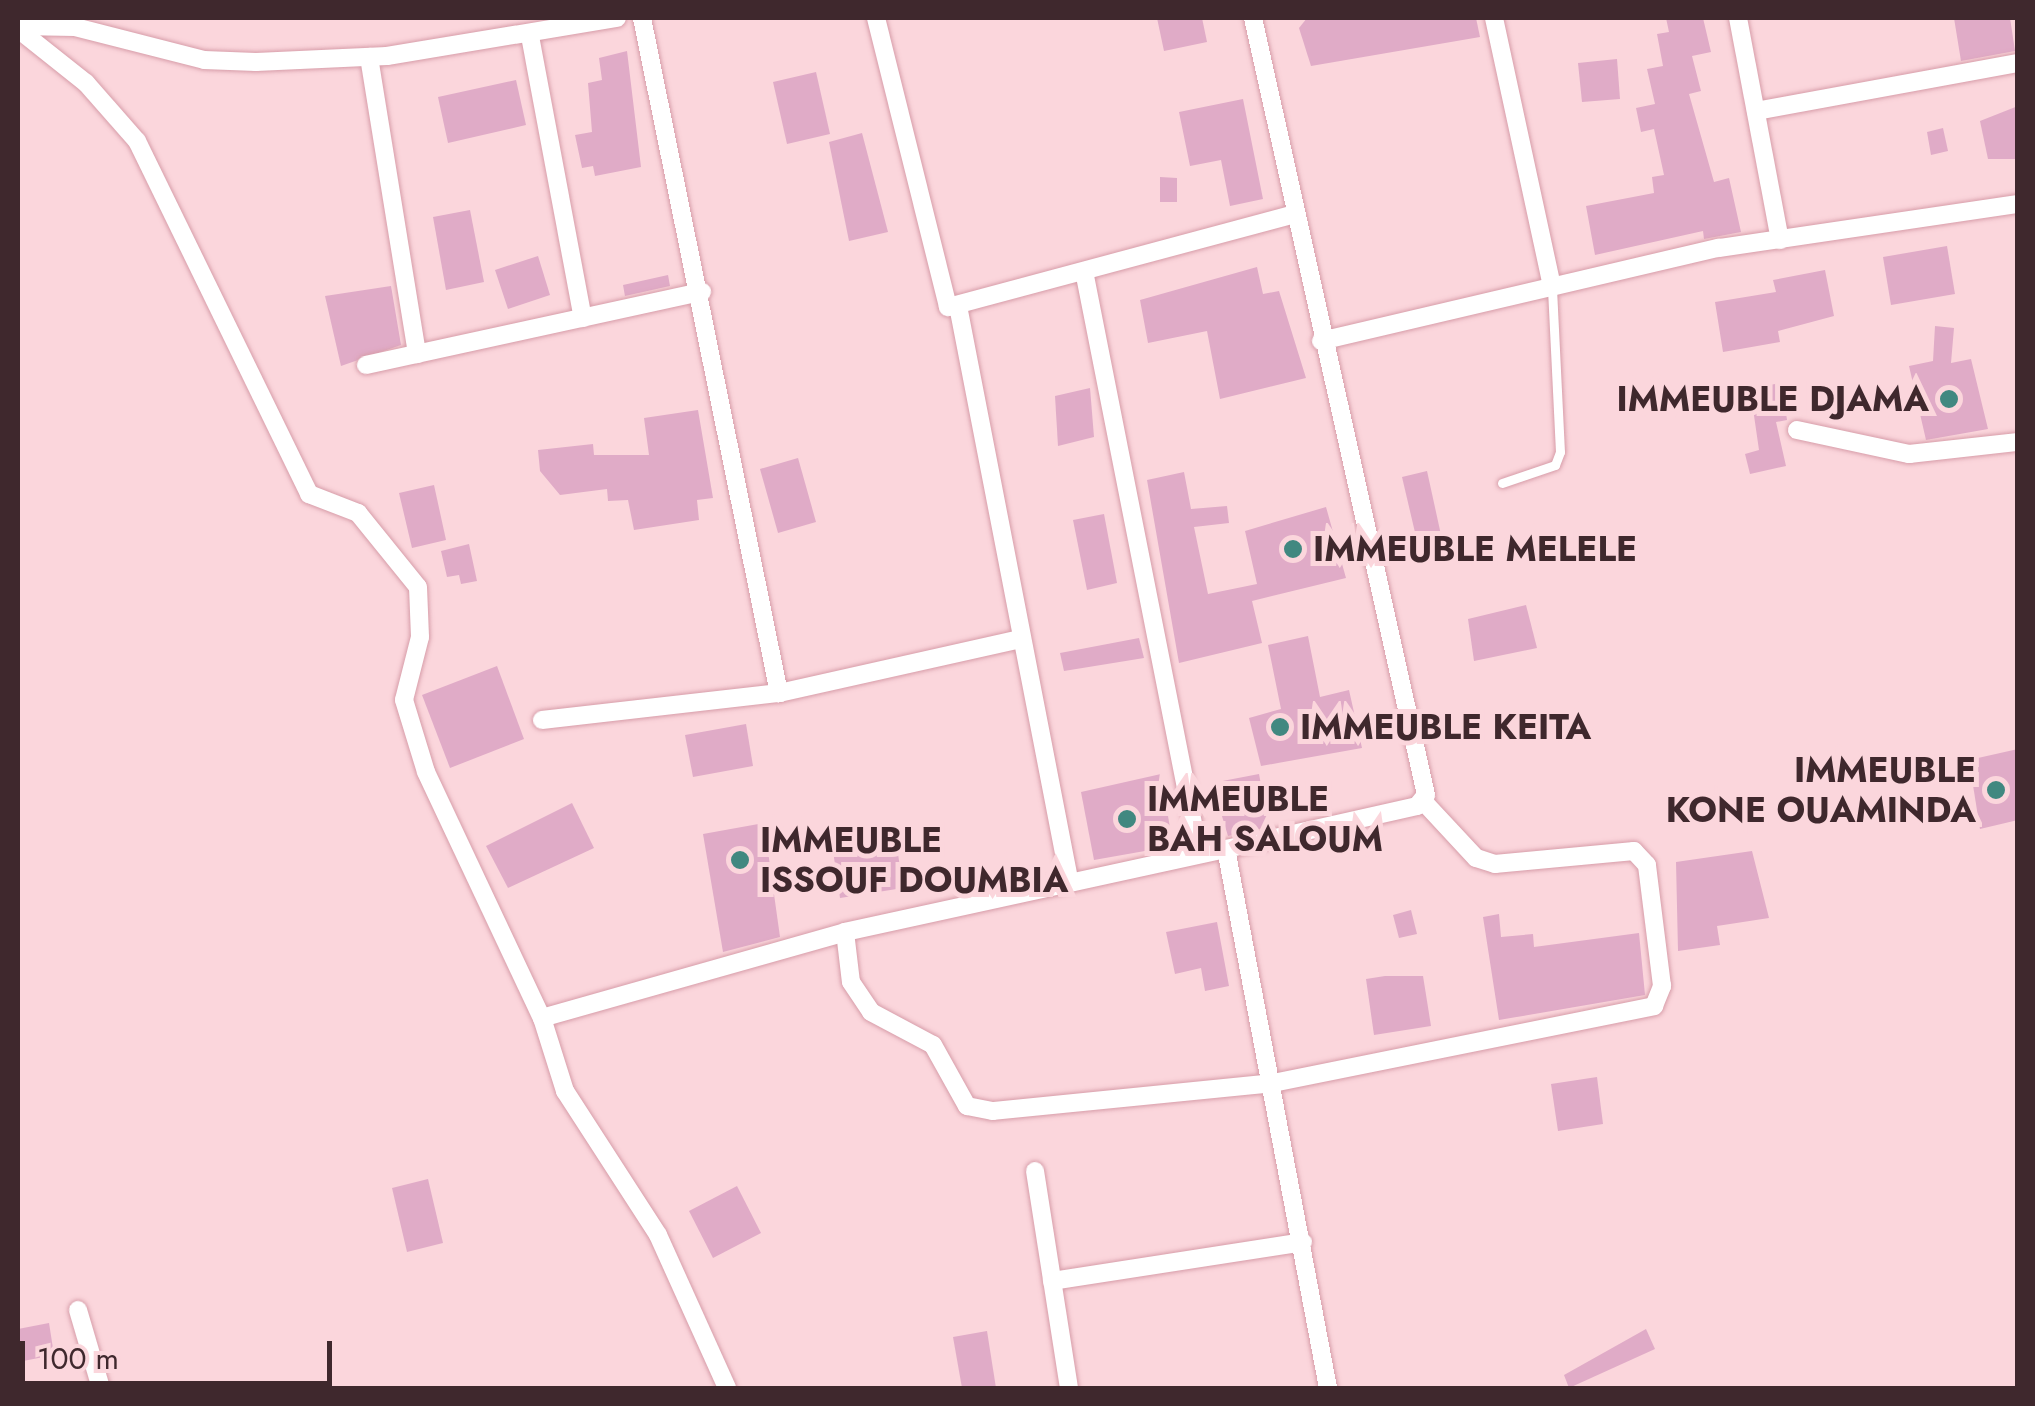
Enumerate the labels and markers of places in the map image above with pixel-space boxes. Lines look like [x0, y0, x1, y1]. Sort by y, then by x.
place label: IMMEUBLE DJAMA [1617, 378, 1929, 420]
marker: IMMEUBLE DJAMA [1938, 388, 1960, 410]
place label: IMMEUBLE MELELE [1313, 528, 1637, 570]
marker: IMMEUBLE MELELE [1282, 538, 1304, 560]
place label: IMMEUBLE KEITA [1300, 706, 1591, 748]
marker: IMMEUBLE KEITA [1269, 716, 1291, 738]
place label: IMMEUBLE KONE OUAMINDA [1666, 749, 1976, 831]
place label: IMMEUBLE BAH SALOUM [1147, 778, 1383, 860]
marker: IMMEUBLE KONE OUAMINDA [1985, 779, 2007, 801]
marker: IMMEUBLE BAH SALOUM [1116, 808, 1138, 830]
place label: IMMEUBLE ISSOUF DOUMBIA [760, 819, 1068, 901]
marker: IMMEUBLE ISSOUF DOUMBIA [729, 849, 751, 871]

